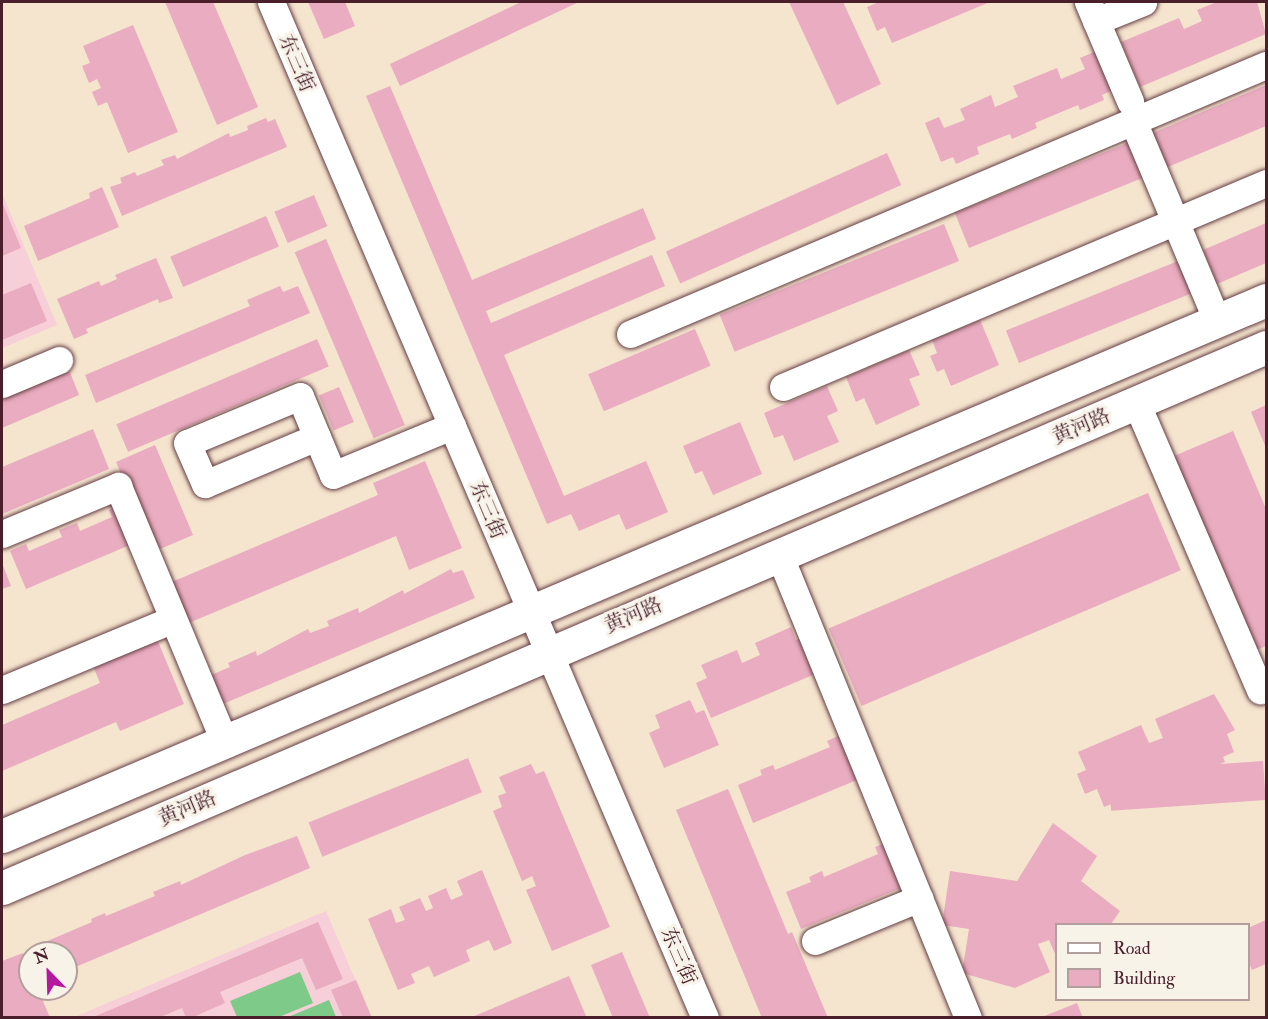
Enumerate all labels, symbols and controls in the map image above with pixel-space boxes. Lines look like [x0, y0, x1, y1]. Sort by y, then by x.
street label: 东三街 [274, 31, 320, 95]
street label: 黄河路 [1049, 403, 1113, 449]
street label: 东三街 [465, 478, 511, 542]
street label: 黄河路 [601, 592, 665, 638]
street label: 黄河路 [155, 785, 219, 831]
legend [1055, 923, 1250, 1001]
street label: 东三街 [656, 924, 702, 988]
text: Road [1113, 937, 1151, 960]
north arrow [18, 941, 78, 1001]
text: N [31, 944, 52, 968]
text: Building [1113, 967, 1175, 990]

